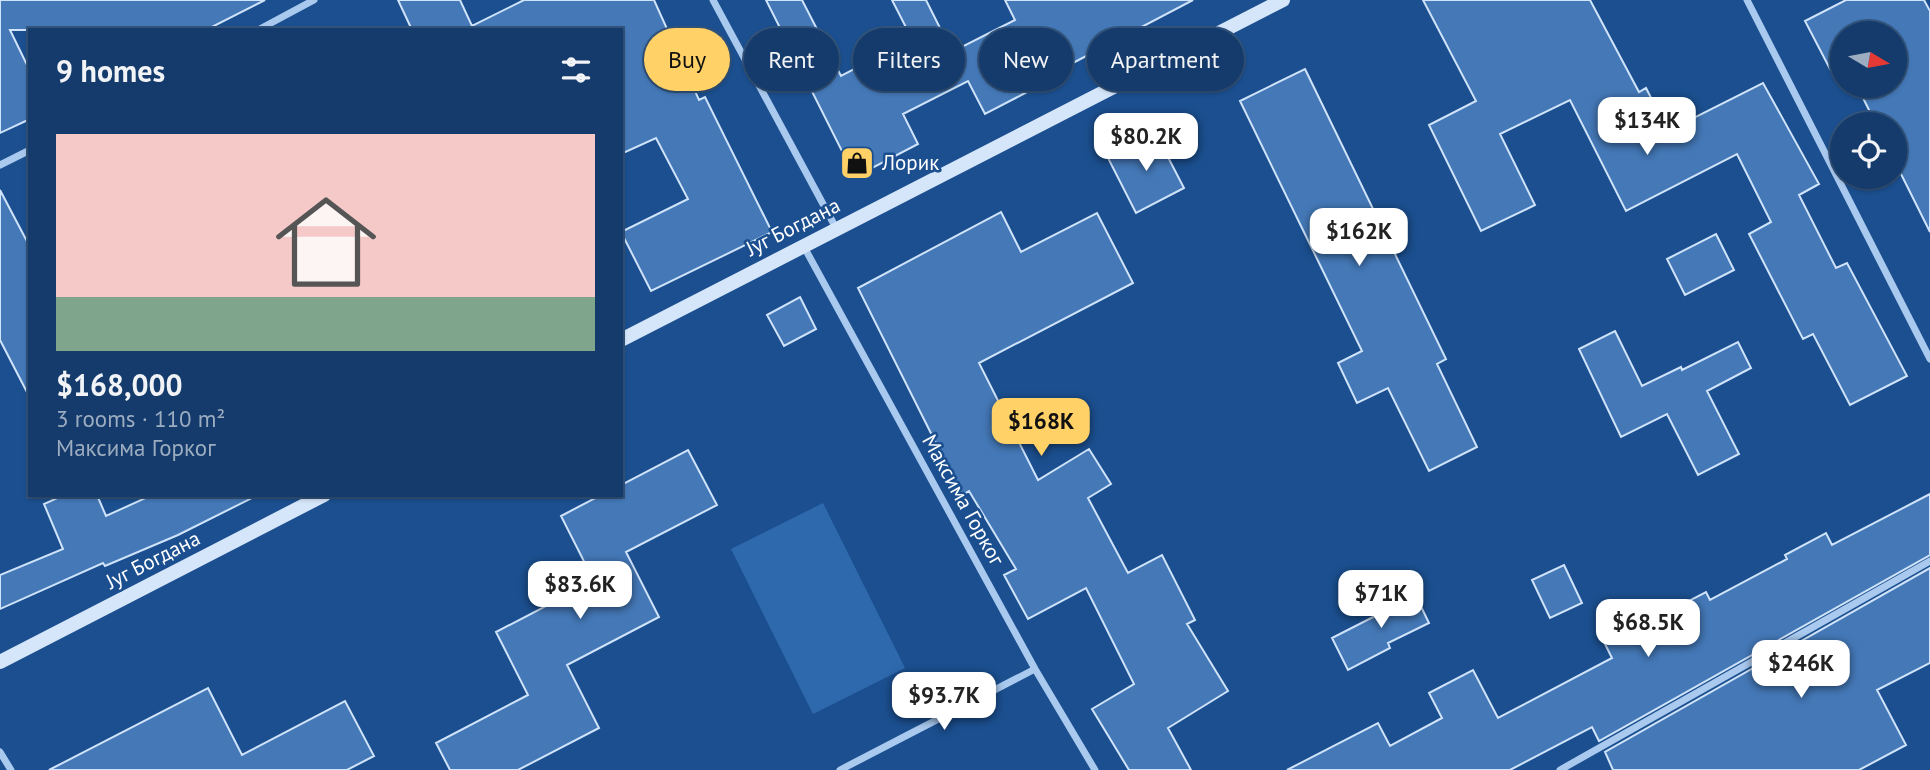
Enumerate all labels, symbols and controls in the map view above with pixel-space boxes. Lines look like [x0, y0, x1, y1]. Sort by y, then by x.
north arrow [1830, 21, 1908, 98]
map controls [1830, 21, 1907, 189]
chip: Buy [644, 28, 730, 91]
chip: Rent [744, 28, 839, 91]
chip: Filters [853, 28, 965, 91]
chip: New [979, 28, 1073, 91]
chip: Apartment [1087, 28, 1244, 91]
text: 9 homes [56, 51, 165, 90]
icon: filters [557, 51, 595, 89]
pin: $134K [1598, 97, 1696, 157]
text: $134K [1614, 105, 1680, 134]
button: locate [1830, 112, 1907, 189]
pin: $80.2K [1089, 114, 1203, 173]
text: $80.2K [1110, 121, 1182, 150]
shop icon: Лорик [838, 144, 876, 182]
place label: Лорик [881, 149, 939, 176]
icon: home [263, 179, 389, 305]
street label: Југ Богдана [740, 191, 844, 262]
pin: $162K [1310, 208, 1408, 268]
text: $162K [1326, 216, 1392, 245]
text: $168,000 [56, 365, 183, 404]
pin: $168K [992, 398, 1090, 458]
text: 3 rooms · 110 m² [56, 404, 225, 433]
text: $168K [1008, 406, 1074, 435]
street label: Максима Горког [916, 429, 1011, 570]
text: Максима Горког [56, 433, 216, 462]
street label: Југ Богдана [100, 524, 204, 595]
pin: $83.6K [523, 562, 637, 621]
text: $83.6K [544, 569, 616, 598]
pin: $71K [1340, 570, 1422, 630]
text: $71K [1354, 578, 1408, 607]
pin: $68.5K [1591, 600, 1705, 659]
text: $68.5K [1612, 607, 1684, 636]
pin: $246K [1752, 640, 1850, 700]
text: $246K [1768, 648, 1834, 677]
pin: $93.7K [887, 672, 1001, 732]
text: $93.7K [908, 680, 980, 709]

